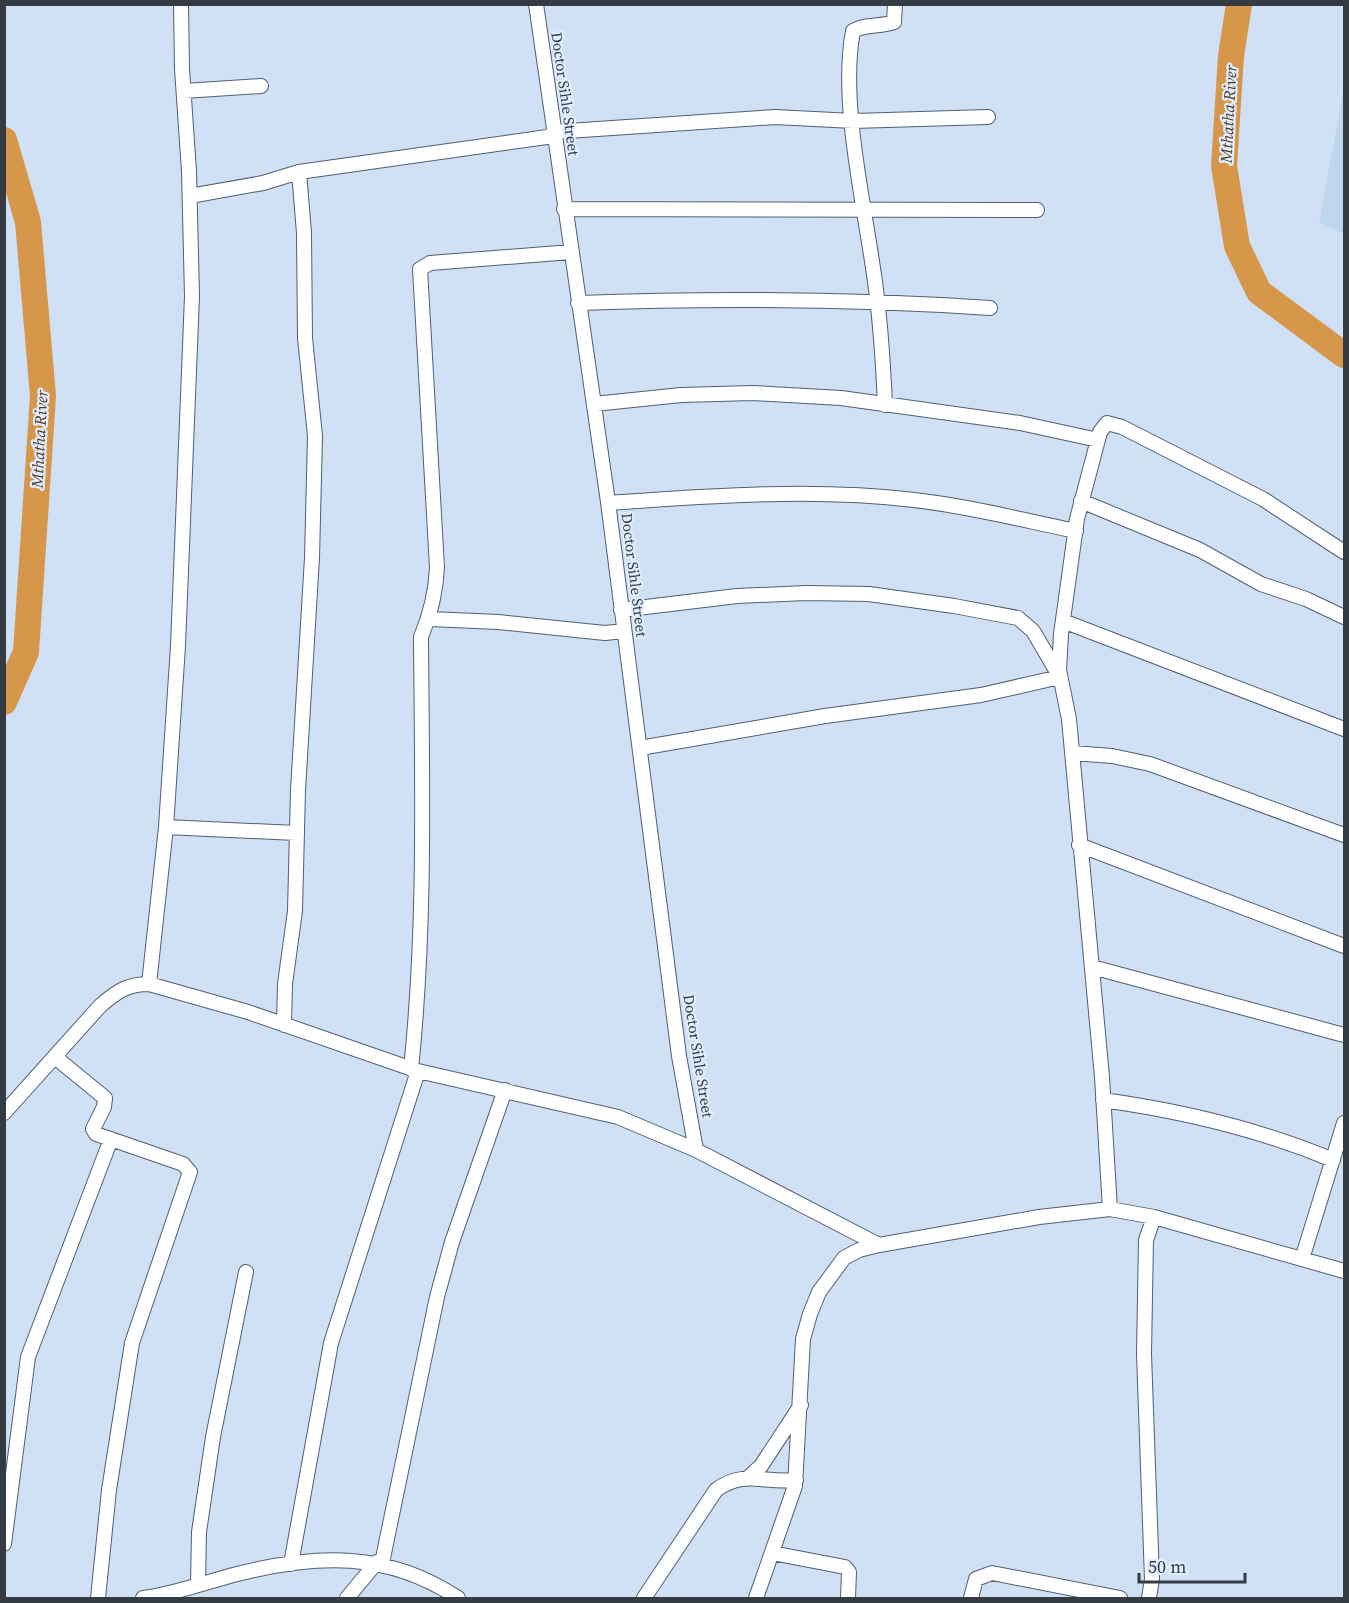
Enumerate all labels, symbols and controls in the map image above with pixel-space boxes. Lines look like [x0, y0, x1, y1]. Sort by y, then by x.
street label: Doctor Sihle Street [546, 31, 585, 157]
water label: Mthatha River [1214, 64, 1242, 165]
water label: Mthatha River [25, 389, 53, 490]
street label: Doctor Sihle Street [616, 512, 653, 638]
street label: Doctor Sihle Street [678, 993, 719, 1119]
scale bar [1139, 1546, 1246, 1584]
text: 50 m [1148, 1554, 1186, 1579]

